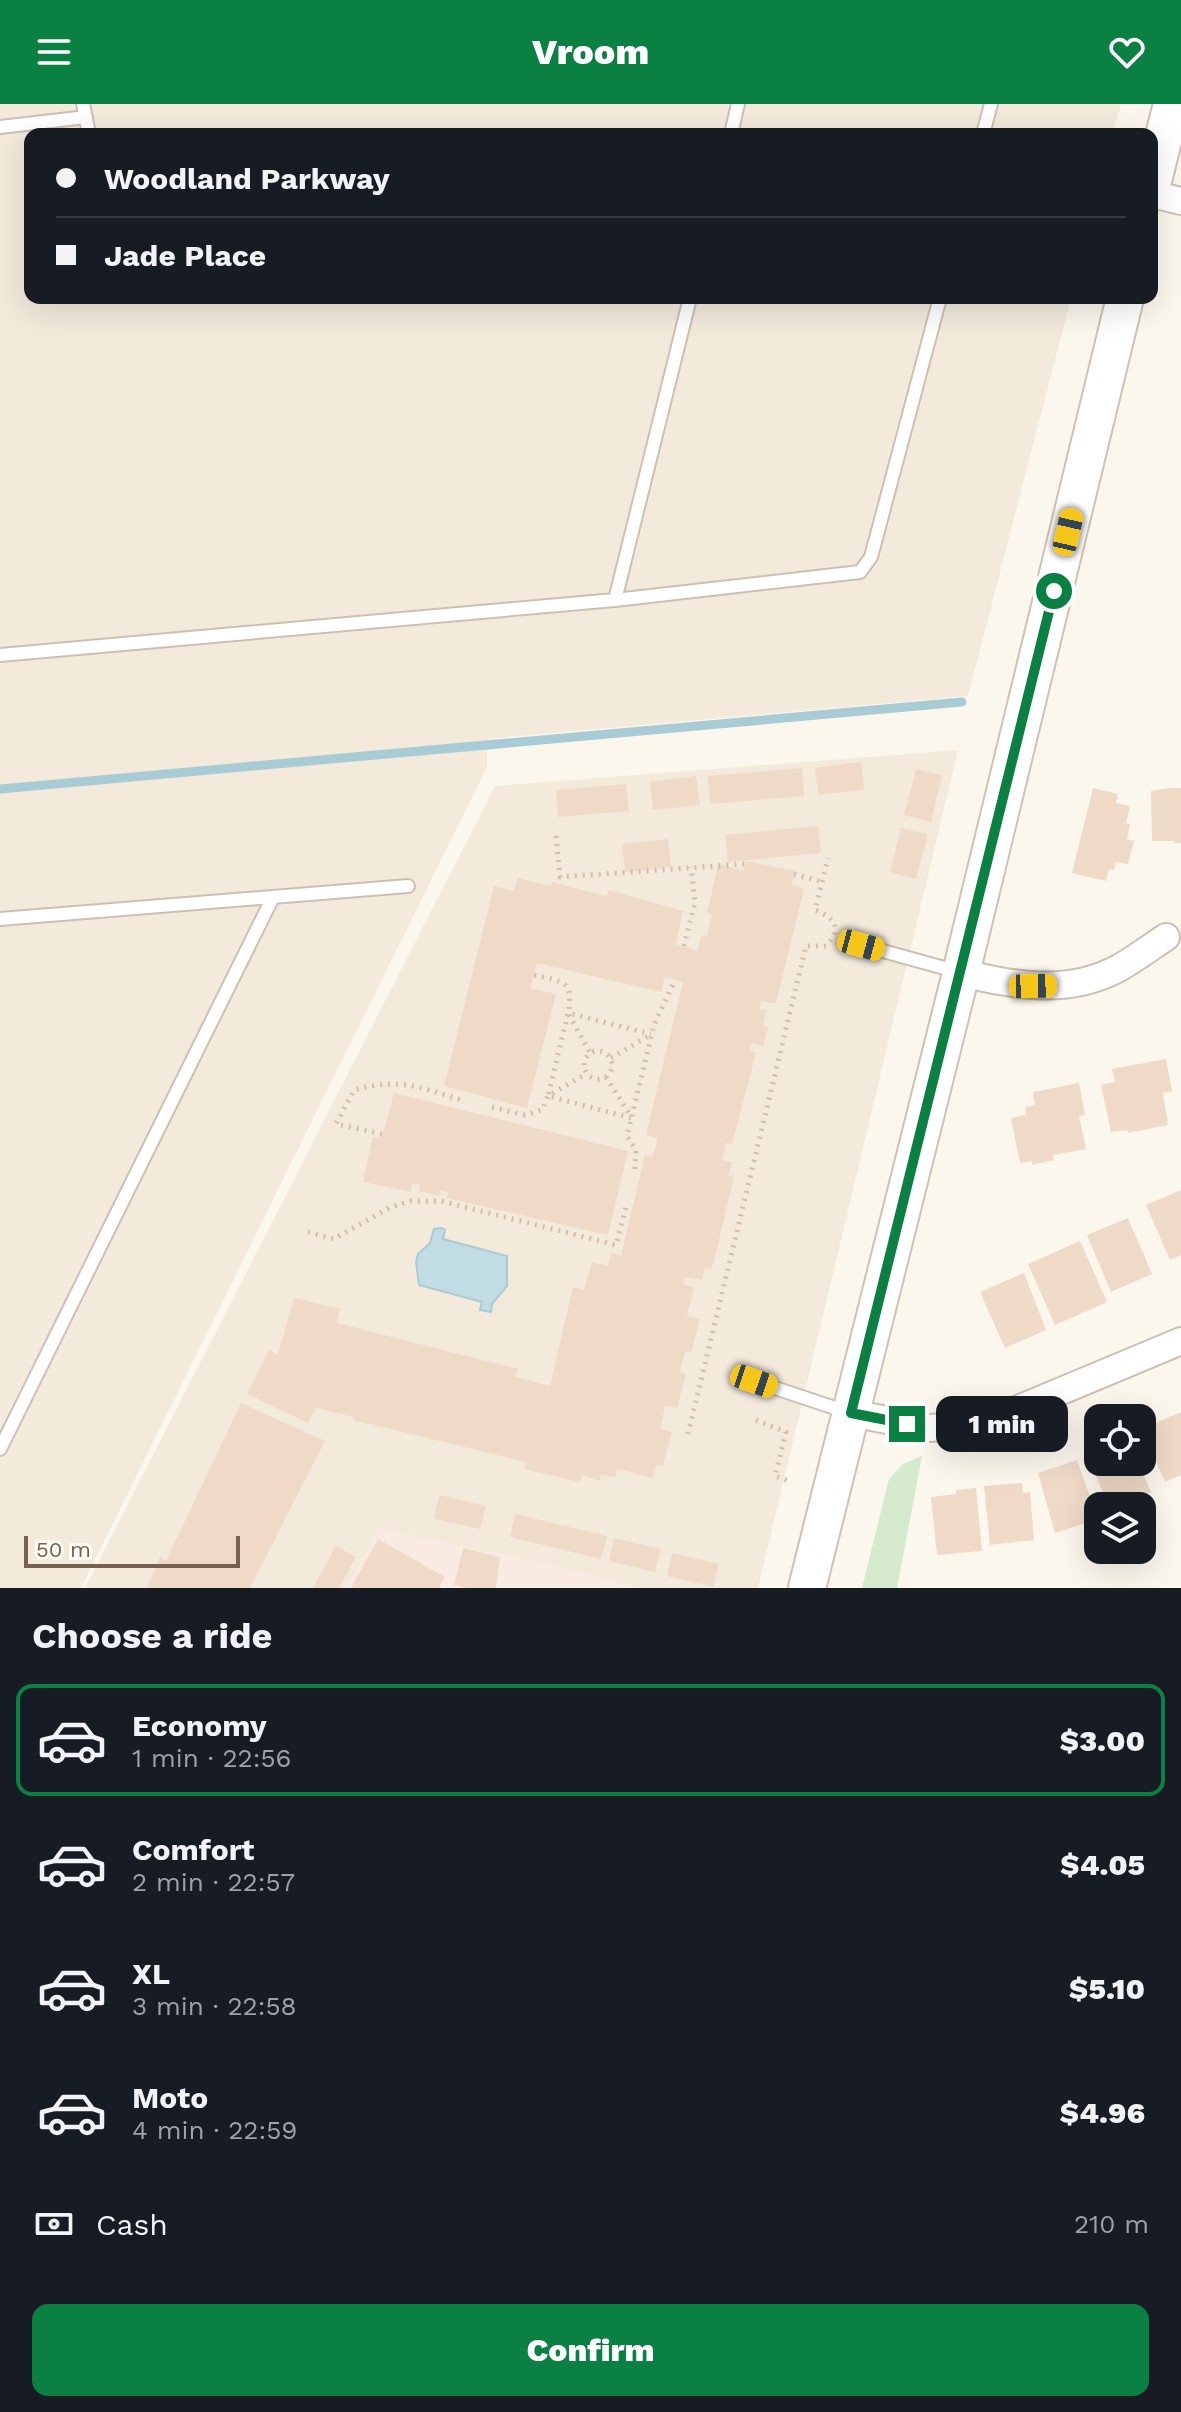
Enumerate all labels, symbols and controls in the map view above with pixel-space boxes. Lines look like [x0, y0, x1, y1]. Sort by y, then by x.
icon: menu [32, 30, 76, 74]
icon: heart [1105, 30, 1149, 74]
text: Vroom [532, 31, 649, 73]
text: Woodland Parkway [104, 161, 390, 196]
text: Jade Place [104, 238, 266, 273]
car [1051, 506, 1085, 558]
route start [1036, 573, 1072, 609]
car [835, 927, 887, 963]
car [1009, 974, 1057, 998]
car [727, 1362, 781, 1400]
callout: 1 min [935, 1396, 1067, 1452]
map controls [1084, 1404, 1156, 1564]
button: locate [1084, 1404, 1156, 1476]
route end [889, 1406, 925, 1442]
text: 1 min [969, 1409, 1035, 1439]
button: layers [1084, 1492, 1156, 1564]
scale bar [24, 1532, 240, 1568]
text: 50 m [36, 1537, 91, 1562]
text: Choose a ride [32, 1615, 272, 1657]
icon: car [36, 1704, 108, 1776]
text: Economy [132, 1708, 267, 1743]
text: $3.00 [1060, 1723, 1145, 1758]
text: 1 min · 22:56 [132, 1743, 291, 1773]
icon: car [36, 1828, 108, 1900]
text: Comfort [132, 1832, 254, 1867]
text: $4.05 [1060, 1847, 1145, 1882]
text: 2 min · 22:57 [132, 1867, 295, 1897]
icon: car [36, 1952, 108, 2024]
text: XL [132, 1956, 170, 1991]
text: $5.10 [1069, 1971, 1145, 2006]
text: 3 min · 22:58 [132, 1991, 297, 2021]
icon: car [36, 2076, 108, 2148]
text: Moto [132, 2080, 208, 2115]
text: $4.96 [1060, 2095, 1145, 2130]
text: 4 min · 22:59 [132, 2115, 297, 2145]
icon: cash [32, 2202, 76, 2246]
text: Cash [96, 2207, 168, 2242]
text: 210 m [1074, 2209, 1149, 2239]
button: Confirm [32, 2304, 1149, 2396]

